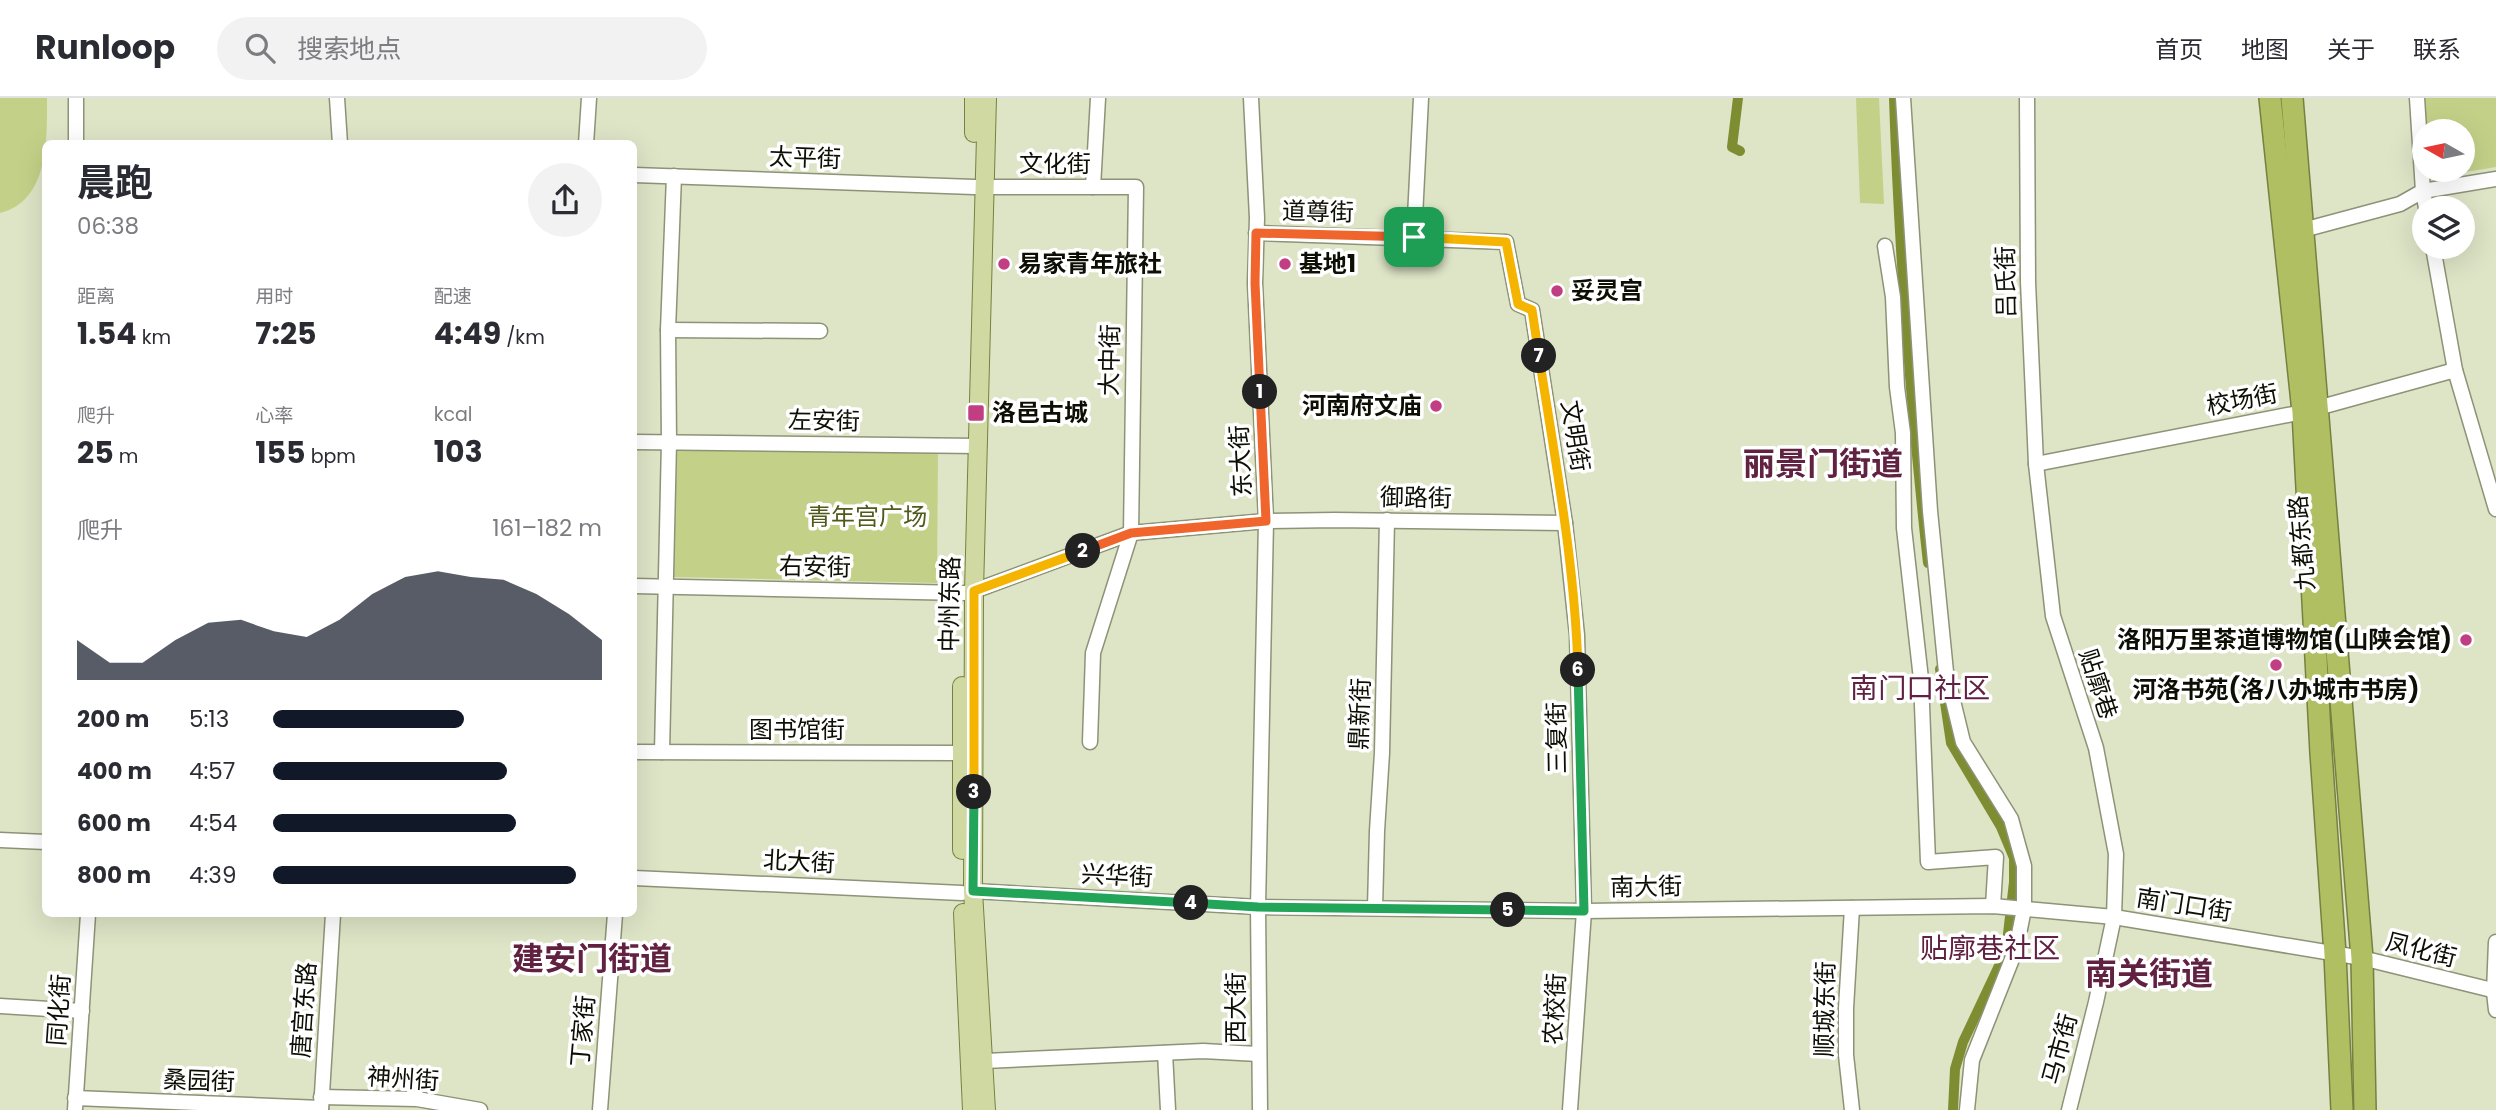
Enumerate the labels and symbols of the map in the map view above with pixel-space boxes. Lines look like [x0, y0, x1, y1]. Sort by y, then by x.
north arrow [2412, 119, 2474, 182]
street label: 太平街 [768, 140, 842, 175]
street label: 文化街 [1019, 147, 1091, 180]
street label: 道尊街 [1282, 194, 1354, 229]
pin [1384, 207, 1444, 267]
street label: 吕氏街 [1988, 246, 2023, 318]
place label: 易家青年旅社 [1018, 247, 1162, 280]
place label: 基地1 [1299, 247, 1356, 280]
marker: 易家青年旅社 [996, 256, 1012, 272]
marker: 基地1 [1277, 256, 1293, 272]
place label: 妥灵宫 [1571, 274, 1643, 307]
marker: 妥灵宫 [1549, 283, 1565, 299]
street label: 大中街 [1092, 324, 1127, 396]
pin: 7 [1522, 338, 1556, 374]
pin: 1 [1242, 374, 1278, 410]
street label: 校场街 [2203, 376, 2280, 423]
place label: 河南府文庙 [1302, 389, 1422, 422]
place label: 洛邑古城 [992, 396, 1088, 429]
marker: 河南府文庙 [1428, 398, 1444, 414]
street label: 文明街 [1554, 398, 1597, 474]
street label: 左安街 [788, 403, 860, 438]
marker: 洛邑古城 [966, 403, 986, 423]
street label: 东大街 [1222, 424, 1259, 498]
district label: 丽景门街道 [1743, 441, 1903, 486]
street label: 御路街 [1380, 480, 1452, 515]
street label: 九都东路 [2281, 494, 2322, 592]
park label: 青年宫广场 [807, 500, 927, 533]
pin: 2 [1066, 533, 1100, 568]
street label: 右安街 [779, 549, 851, 584]
street label: 中州东路 [932, 556, 967, 652]
place label: 洛阳万里茶道博物馆(山陕会馆) [2117, 623, 2452, 656]
marker: 洛阳万里茶道博物馆(山陕会馆) [2458, 632, 2474, 648]
street label: 贴廓巷 [2072, 645, 2125, 723]
pin: 6 [1560, 652, 1596, 688]
marker: 河洛书苑(洛八办城市书房) [2268, 657, 2284, 673]
district label: 南门口社区 [1850, 669, 1990, 708]
place label: 河洛书苑(洛八办城市书房) [2133, 673, 2419, 706]
street label: 鼎新街 [1342, 677, 1377, 751]
street label: 三复街 [1539, 702, 1574, 774]
street label: 图书馆街 [749, 713, 845, 746]
pin: 3 [956, 774, 992, 810]
street label: 北大街 [762, 843, 836, 880]
street label: 兴华街 [1080, 857, 1154, 894]
street label: 南大街 [1610, 869, 1682, 904]
street label: 南门口街 [2134, 881, 2234, 928]
pin: 4 [1174, 886, 1208, 920]
pin: 5 [1490, 892, 1526, 928]
street label: 凤化街 [2382, 925, 2460, 974]
district label: 贴廓巷社区 [1920, 929, 2060, 968]
district label: 建安门街道 [512, 936, 672, 981]
district label: 南关街道 [2085, 951, 2213, 996]
street label: 唐宫东路 [284, 961, 323, 1059]
street label: 顺城东街 [1807, 961, 1842, 1057]
street label: 西大街 [1219, 972, 1252, 1044]
street label: 农校街 [1536, 972, 1573, 1046]
street label: 同化街 [40, 973, 77, 1047]
street label: 丁家街 [563, 994, 602, 1068]
street label: 马市街 [2034, 1010, 2085, 1088]
street label: 神州街 [366, 1060, 440, 1097]
street label: 桑园街 [162, 1063, 236, 1098]

